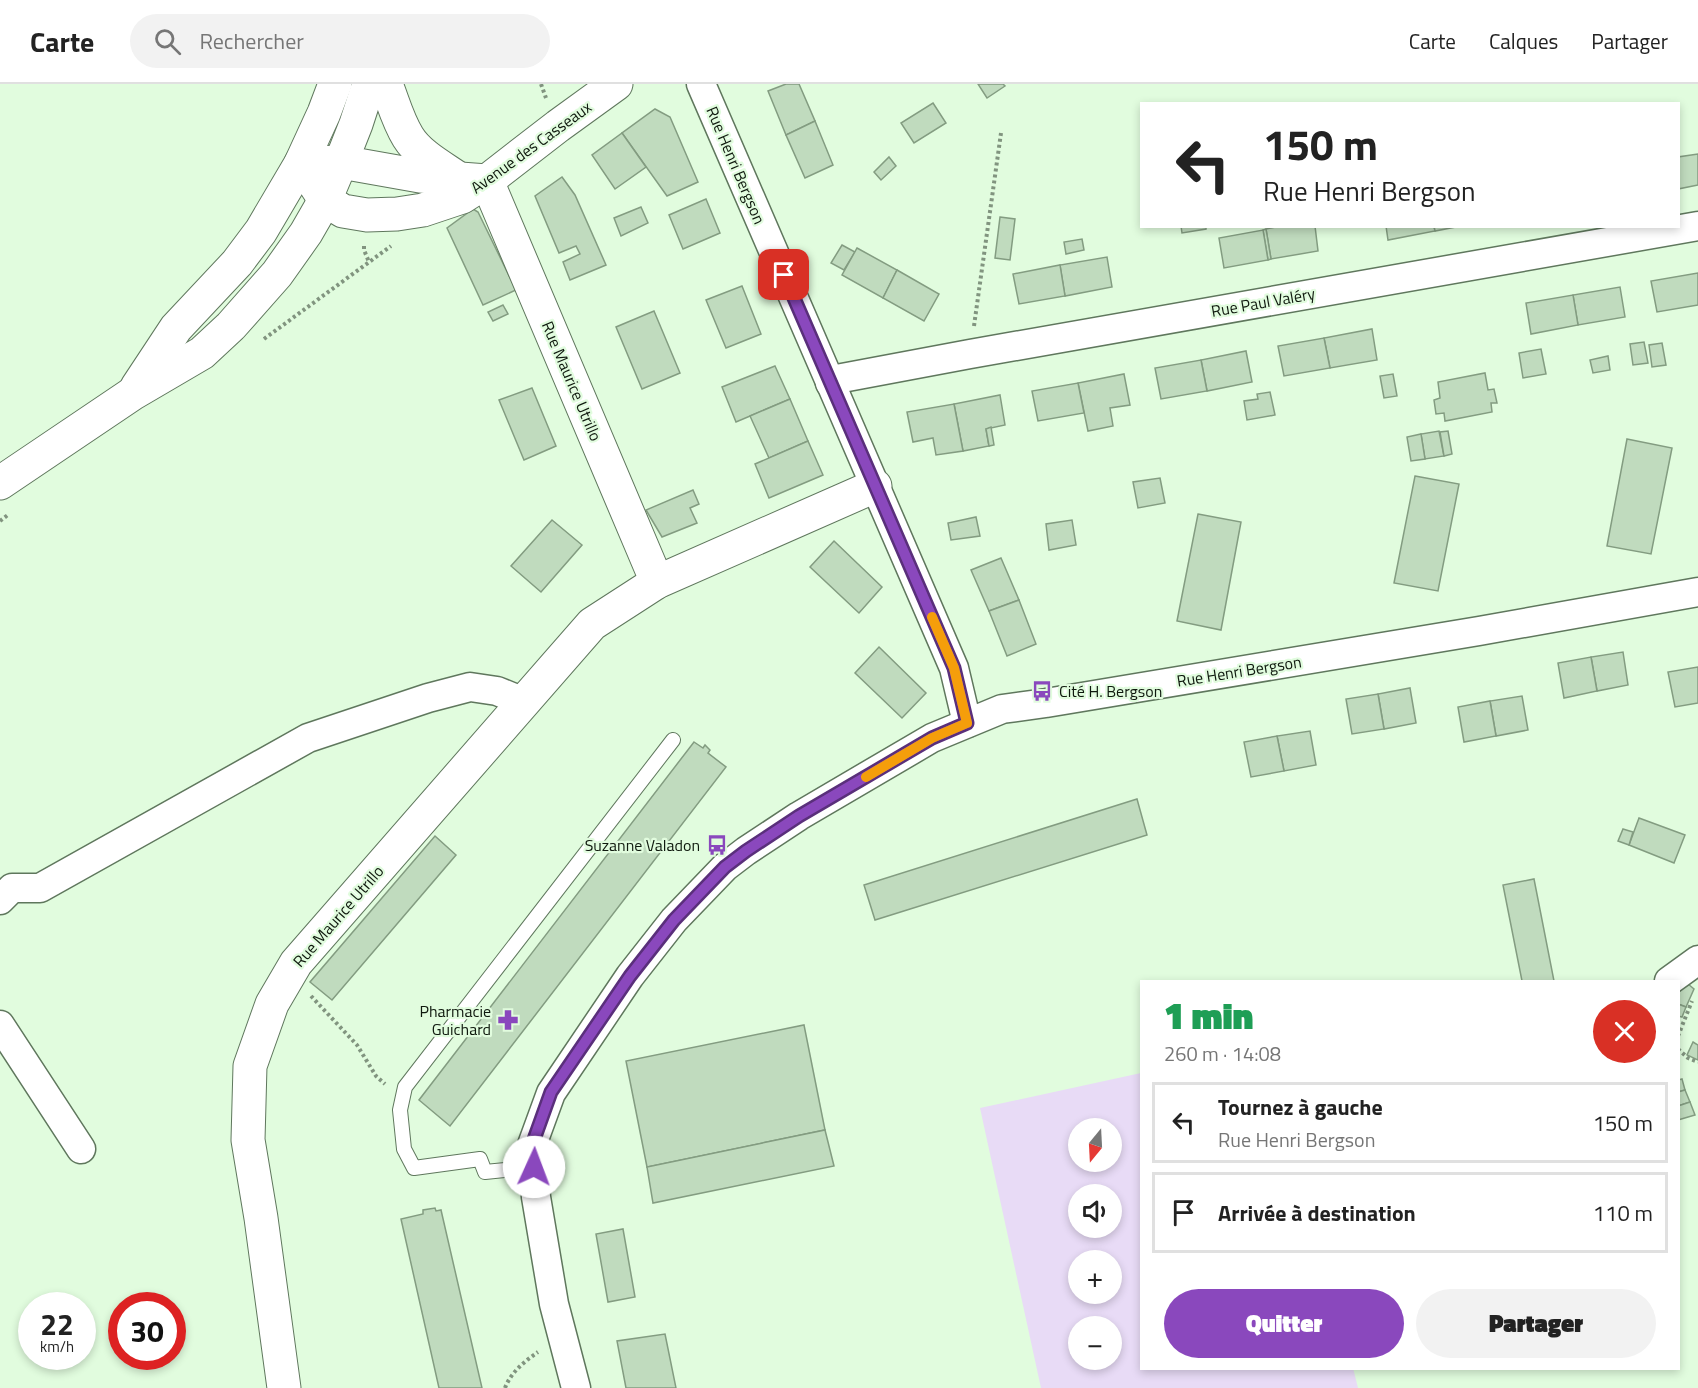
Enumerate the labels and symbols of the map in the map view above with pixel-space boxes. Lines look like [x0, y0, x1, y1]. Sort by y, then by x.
street label: Avenue des Casseaux [465, 95, 597, 199]
street label: Rue Henri Bergson [700, 102, 772, 228]
pin [758, 249, 809, 300]
street label: Rue Paul Valéry [1209, 281, 1317, 323]
street label: Rue Maurice Utrillo [536, 317, 608, 445]
street label: Rue Henri Bergson [1175, 649, 1303, 693]
bus stop icon: Cité H. Bergson [1030, 679, 1054, 703]
place label: Cité H. Bergson [1059, 679, 1162, 703]
place label: Suzanne Valadon [585, 833, 700, 857]
bus stop icon: Suzanne Valadon [705, 833, 729, 857]
street label: Rue Maurice Utrillo [287, 860, 389, 972]
place label: Pharmacie Guichard [419, 999, 491, 1041]
pharmacy icon: Pharmacie Guichard [496, 1008, 520, 1032]
north arrow [1068, 1118, 1122, 1172]
position arrow [502, 1135, 566, 1199]
speed limit sign: 30 [108, 1292, 186, 1370]

